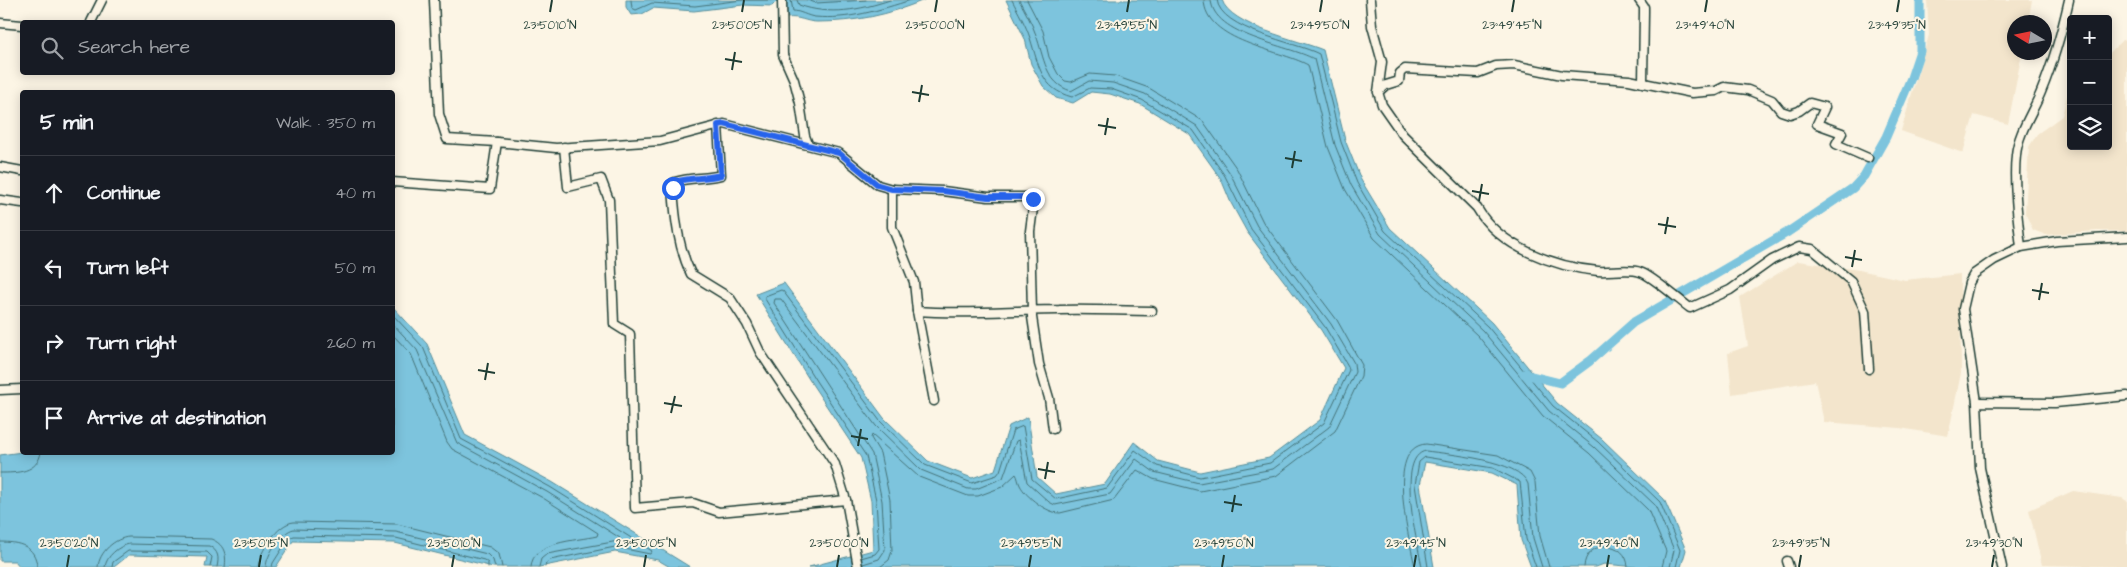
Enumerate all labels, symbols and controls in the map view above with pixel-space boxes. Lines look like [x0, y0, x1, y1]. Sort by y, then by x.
north arrow [2007, 15, 2052, 60]
map controls [2067, 15, 2112, 150]
button: + [2067, 15, 2112, 60]
text: 23°50'10"N [523, 17, 577, 34]
text: 23°50'05"N [712, 17, 773, 34]
text: 23°50'00"N [905, 17, 965, 34]
text: 23°49'55"N [1097, 17, 1157, 34]
text: 23°49'50"N [1291, 17, 1350, 34]
text: 23°49'45"N [1482, 17, 1542, 34]
text: 23°49'40"N [1676, 17, 1735, 34]
text: 23°49'35"N [1868, 17, 1926, 34]
search box [20, 20, 395, 75]
icon: search [38, 34, 66, 62]
text: Search here [78, 34, 190, 61]
button: − [2067, 60, 2112, 105]
button: layers [2067, 105, 2112, 150]
text: 5 min [40, 108, 93, 137]
text: Walk · 350 m [276, 112, 375, 134]
route start [662, 177, 685, 200]
icon: ahead [40, 179, 68, 207]
text: Continue [87, 180, 161, 207]
text: 40 m [335, 182, 375, 204]
route end [1022, 188, 1045, 211]
icon: left [40, 254, 68, 282]
text: Turn left [87, 255, 168, 282]
text: 50 m [335, 257, 375, 279]
icon: right [40, 329, 68, 357]
text: Turn right [87, 330, 176, 357]
text: 260 m [327, 332, 375, 354]
icon: arrive [40, 404, 68, 432]
text: Arrive at destination [87, 405, 266, 432]
text: 23°50'20"N [40, 535, 99, 552]
text: 23°50'15"N [234, 535, 288, 552]
text: 23°50'10"N [427, 535, 481, 552]
text: 23°50'05"N [616, 535, 677, 552]
text: 23°50'00"N [809, 535, 869, 552]
text: 23°49'55"N [1001, 535, 1061, 552]
text: 23°49'50"N [1195, 535, 1254, 552]
text: 23°49'45"N [1386, 535, 1446, 552]
text: 23°49'40"N [1580, 535, 1639, 552]
text: 23°49'35"N [1772, 535, 1830, 552]
text: 23°49'30"N [1966, 535, 2023, 552]

